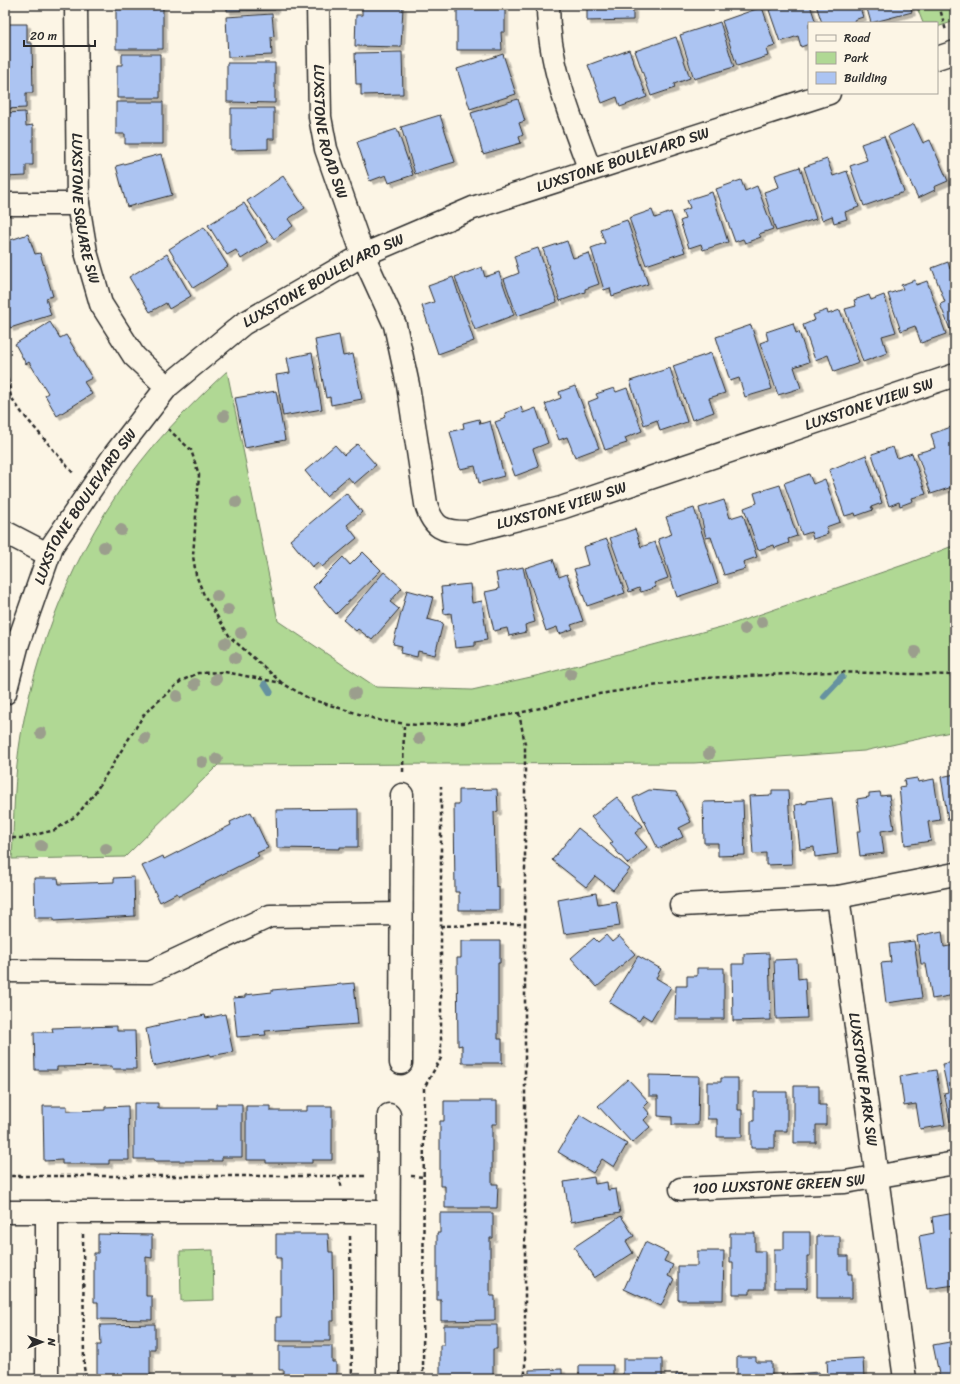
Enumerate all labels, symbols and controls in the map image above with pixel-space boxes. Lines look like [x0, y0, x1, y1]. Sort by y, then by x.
scale bar [24, 22, 95, 48]
legend [808, 22, 938, 94]
text: 20 m [30, 25, 57, 47]
text: Road [844, 27, 871, 49]
text: Park [844, 47, 869, 69]
street label: LUXSTONE ROAD SW [306, 64, 355, 202]
text: Building [844, 67, 887, 89]
street label: LUXSTONE BOULEVARD SW [533, 119, 713, 200]
street label: LUXSTONE SQUARE SW [64, 133, 108, 287]
street label: LUXSTONE BOULEVARD SW [237, 226, 408, 335]
street label: LUXSTONE VIEW SW [801, 370, 937, 438]
street label: LUXSTONE BOULEVARD SW [27, 423, 143, 588]
street label: LUXSTONE VIEW SW [494, 474, 630, 537]
street label: LUXSTONE PARK SW [841, 1011, 886, 1148]
street label: 100 LUXSTONE GREEN SW [692, 1166, 868, 1201]
north arrow [22, 1322, 62, 1362]
text: N [42, 1337, 61, 1346]

